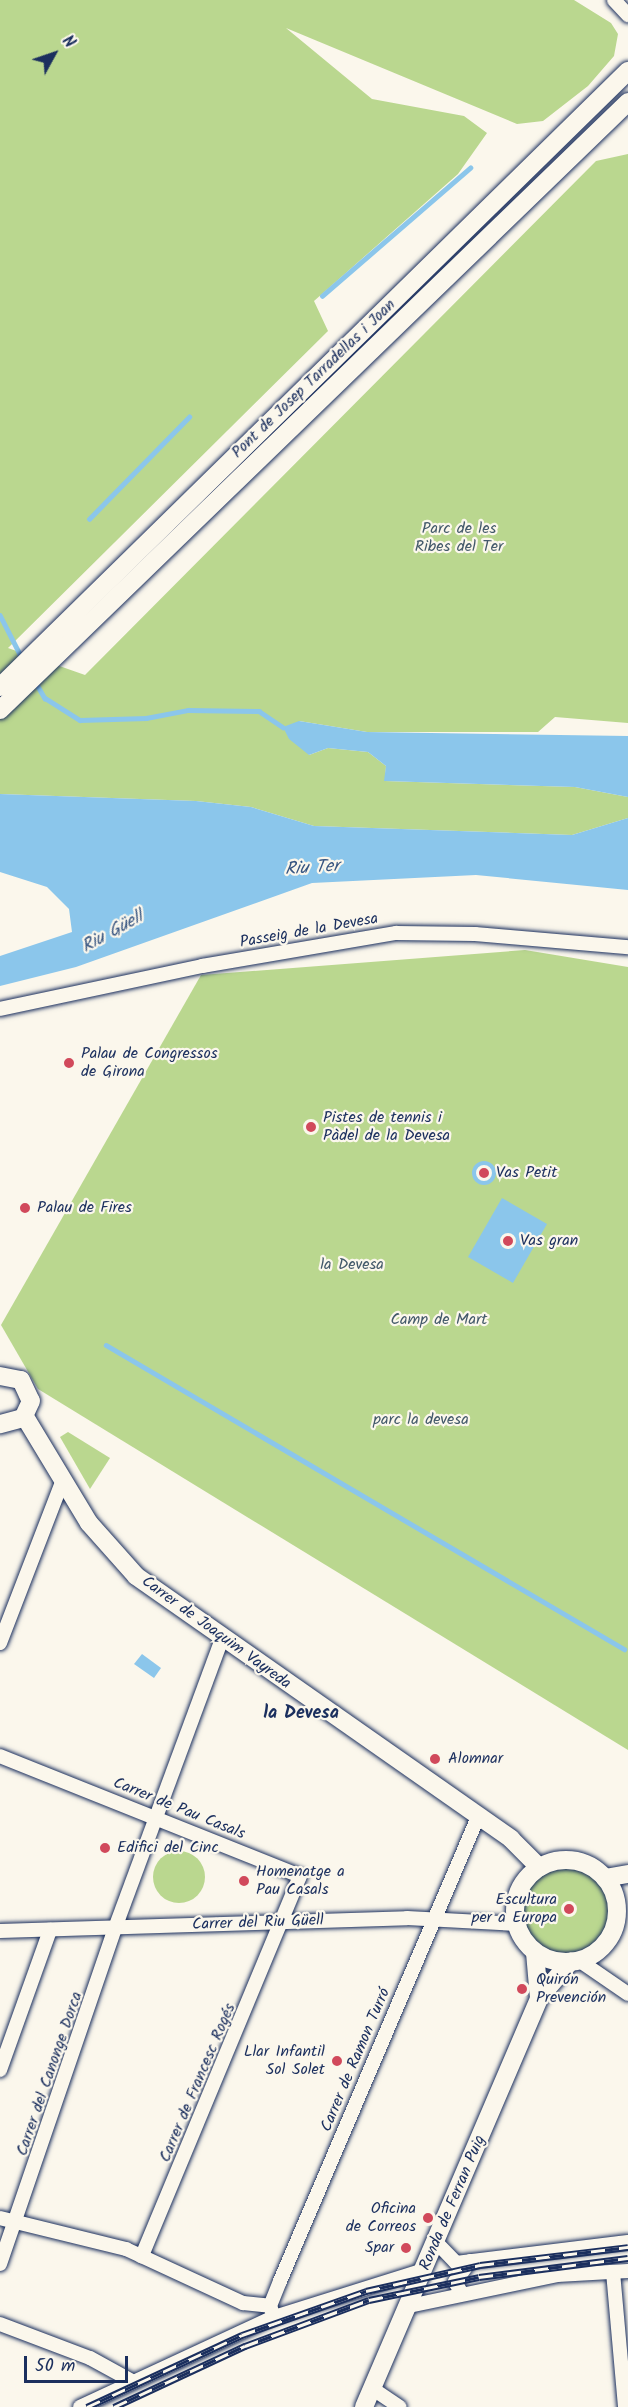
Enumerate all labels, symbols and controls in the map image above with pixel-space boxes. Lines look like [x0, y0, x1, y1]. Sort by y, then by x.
north arrow [24, 24, 84, 84]
text: N [55, 30, 81, 54]
street label: Pont de Josep Tarradellas i Joan [228, 296, 400, 462]
park label: Parc de les Ribes del Ter [415, 519, 503, 557]
water label: Riu Ter [284, 856, 340, 882]
water label: Riu Güell [78, 907, 148, 959]
street label: Passeig de la Devesa [238, 909, 380, 953]
place label: Palau de Congressos de Girona [81, 1044, 217, 1082]
marker: Palau de Congressos de Girona [62, 1056, 76, 1070]
place label: Pistes de tennis i Pàdel de la Devesa [323, 1108, 450, 1146]
marker: Pistes de tennis i Pàdel de la Devesa [304, 1120, 318, 1134]
place label: Vas Petit [496, 1163, 557, 1183]
marker: Vas Petit [477, 1166, 491, 1180]
place label: Palau de Fires [37, 1198, 132, 1218]
marker: Palau de Fires [18, 1201, 32, 1215]
place label: Vas gran [520, 1231, 578, 1251]
marker: Vas gran [501, 1234, 515, 1248]
park label: la Devesa [320, 1255, 384, 1275]
park label: Camp de Mart [390, 1310, 488, 1330]
park label: parc la devesa [373, 1410, 469, 1430]
street label: Carrer de Joaquim Vayreda [137, 1572, 295, 1694]
district label: la Devesa [263, 1703, 339, 1725]
place label: Alomnar [448, 1749, 503, 1769]
marker: Alomnar [426, 1750, 444, 1768]
street label: Carrer de Pau Casals [110, 1774, 248, 1844]
place label: Edifici del Cinc [117, 1838, 219, 1858]
marker: Edifici del Cinc [98, 1841, 112, 1855]
place label: Homenatge a Pau Casals [256, 1862, 345, 1900]
marker: Homenatge a Pau Casals [237, 1874, 251, 1888]
place label: Escultura per a Europa [472, 1890, 557, 1928]
marker: Escultura per a Europa [562, 1902, 576, 1916]
street label: Carrer del Riu Güell [192, 1911, 324, 1935]
place label: Quirón Prevención [536, 1970, 606, 2008]
marker: Quirón Prevención [513, 1980, 531, 1998]
street label: Carrer de Ramon Turró [317, 1985, 395, 2135]
street label: Carrer del Canonge Dorca [13, 1989, 87, 2159]
street label: Carrer de Francesc Rogés [156, 2001, 240, 2165]
place label: Llar Infantil Sol Solet [244, 2042, 325, 2080]
marker: Llar Infantil Sol Solet [330, 2054, 344, 2068]
street label: Ronda de Ferran Puig [416, 2133, 490, 2273]
place label: Oficina de Correos [346, 2199, 416, 2237]
marker: Oficina de Correos [421, 2211, 435, 2225]
place label: Spar [365, 2238, 394, 2258]
marker: Spar [399, 2241, 413, 2255]
scale bar [27, 2344, 130, 2382]
text: 50 m [35, 2352, 75, 2381]

